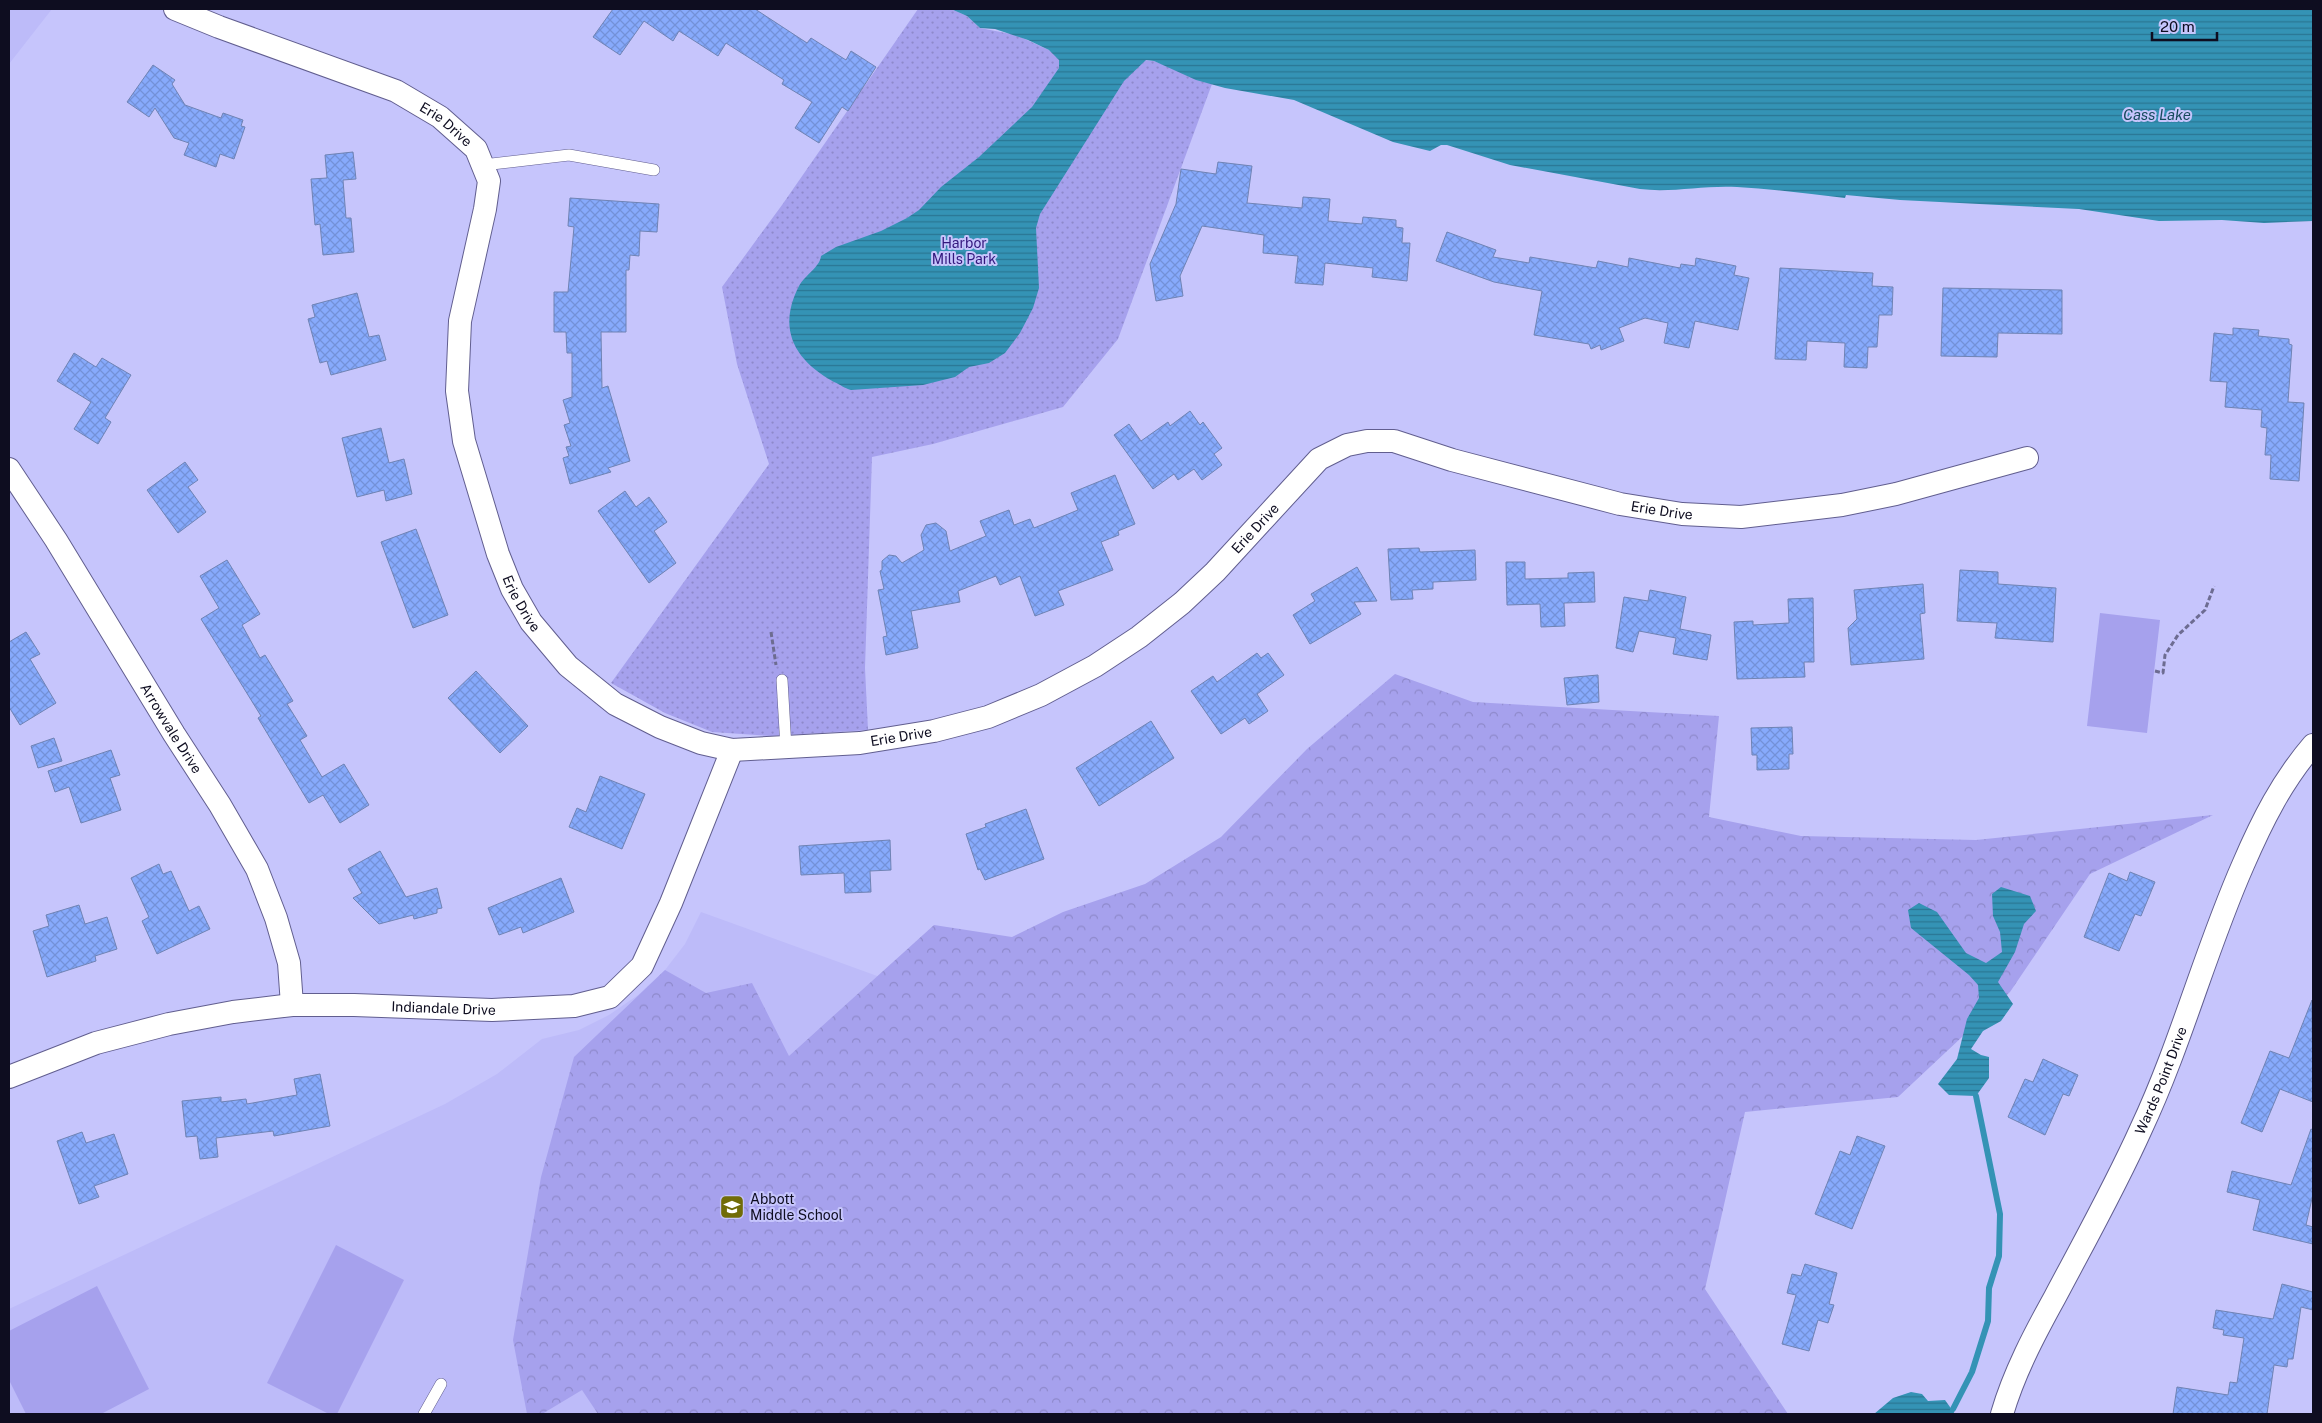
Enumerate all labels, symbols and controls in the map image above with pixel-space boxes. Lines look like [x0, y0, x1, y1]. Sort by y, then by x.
scale bar [2152, 10, 2217, 42]
text: 20 m [2160, 18, 2195, 35]
street label: Erie Drive [417, 99, 475, 150]
water label: Cass Lake [2123, 106, 2191, 123]
park label: Harbor Mills Park [932, 235, 996, 267]
street label: Erie Drive [1630, 498, 1693, 523]
street label: Erie Drive [1228, 500, 1282, 557]
street label: Erie Drive [499, 573, 544, 635]
street label: Arrowvale Drive [137, 681, 205, 776]
street label: Erie Drive [869, 723, 933, 749]
street label: Indiandale Drive [391, 998, 496, 1018]
street label: Wards Point Drive [2132, 1024, 2190, 1137]
place label: Abbott Middle School [750, 1191, 843, 1223]
school or university icon: Abbott Middle School [719, 1194, 745, 1220]

